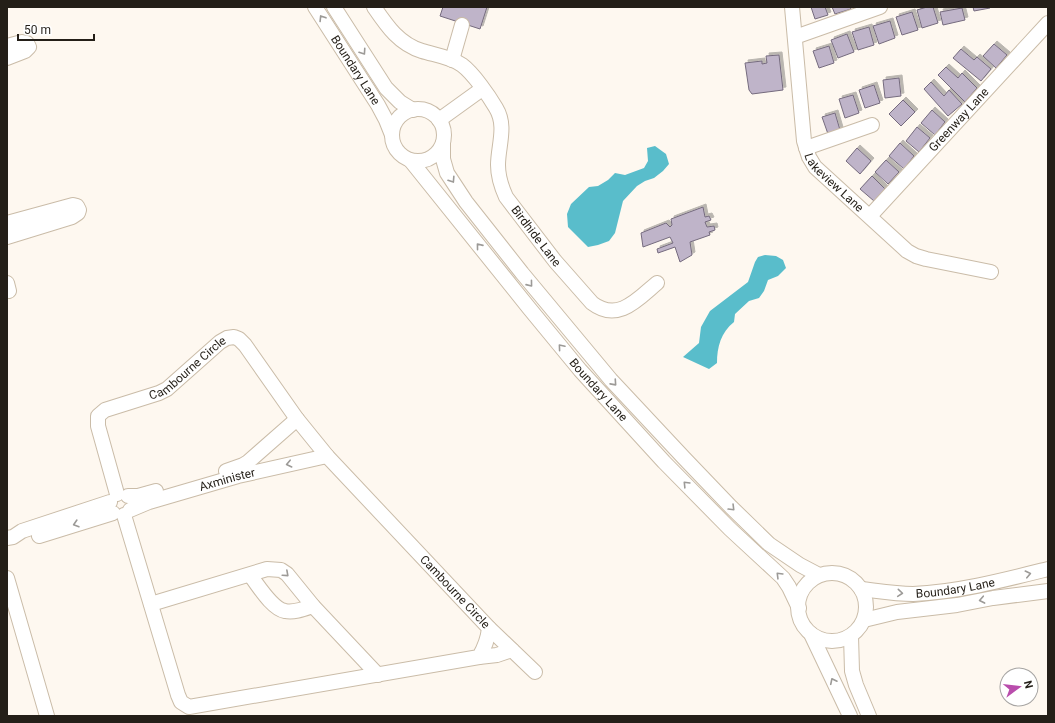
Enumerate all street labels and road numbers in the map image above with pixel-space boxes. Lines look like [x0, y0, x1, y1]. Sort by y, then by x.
street label: Boundary Lane [328, 33, 383, 107]
street label: Greenway Lane [926, 85, 992, 154]
street label: Lakeview Lane [801, 152, 866, 215]
street label: Birdhide Lane [508, 203, 564, 270]
street label: Cambourne Circle [147, 333, 228, 403]
street label: Boundary Lane [567, 356, 630, 424]
street label: Axminister [198, 465, 256, 494]
street label: Cambourne Circle [417, 552, 493, 631]
street label: Boundary Lane [915, 575, 996, 601]

